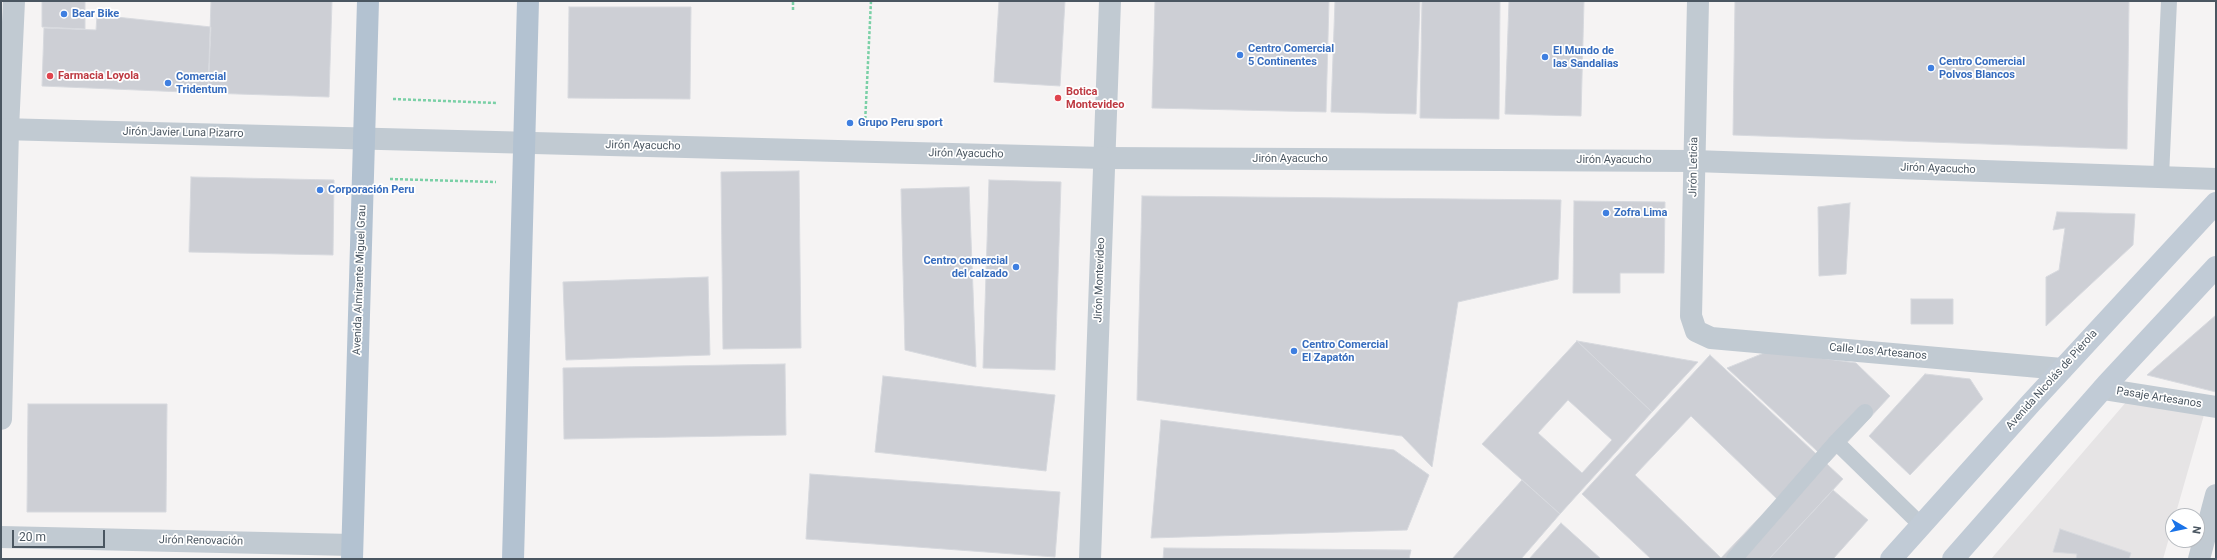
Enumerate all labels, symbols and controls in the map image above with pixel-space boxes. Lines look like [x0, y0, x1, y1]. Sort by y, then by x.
place label: Bear Bike [72, 7, 119, 21]
marker: Bear Bike [59, 9, 69, 19]
place label: Centro Comercial 5 Continentes [1248, 42, 1334, 68]
place label: El Mundo de las Sandalias [1553, 44, 1618, 70]
marker: Centro Comercial 5 Continentes [1235, 50, 1245, 60]
marker: El Mundo de las Sandalias [1540, 52, 1550, 62]
place label: Centro Comercial Polvos Blancos [1939, 55, 2025, 81]
marker: Centro Comercial Polvos Blancos [1926, 63, 1936, 73]
place label: Farmacia Loyola [58, 69, 139, 83]
place label: Comercial Tridentum [176, 70, 227, 96]
marker: Farmacia Loyola [45, 71, 55, 81]
marker: Comercial Tridentum [163, 78, 173, 88]
place label: Botica Montevideo [1066, 85, 1124, 111]
marker: Botica Montevideo [1053, 93, 1063, 103]
place label: Grupo Peru sport [858, 116, 943, 130]
marker: Grupo Peru sport [845, 118, 855, 128]
street label: Jirón Javier Luna Pizarro [122, 125, 244, 141]
street label: Jirón Leticia [1687, 137, 1701, 197]
street label: Jirón Ayacucho [605, 139, 681, 153]
street label: Jirón Ayacucho [928, 147, 1004, 161]
street label: Jirón Ayacucho [1252, 152, 1328, 166]
street label: Jirón Ayacucho [1576, 153, 1652, 167]
street label: Jirón Ayacucho [1900, 161, 1976, 177]
place label: Corporación Peru [328, 183, 414, 197]
marker: Corporación Peru [315, 185, 325, 195]
street label: Avenida Almirante Miguel Grau [351, 205, 369, 355]
place label: Zofra Lima [1614, 206, 1667, 220]
marker: Zofra Lima [1601, 208, 1611, 218]
street label: Jirón Montevideo [1092, 237, 1108, 323]
place label: Centro comercial del calzado [923, 254, 1008, 280]
marker: Centro comercial del calzado [1011, 262, 1021, 272]
street label: Avenida Nicolás de Piérola [2004, 327, 2100, 433]
place label: Centro Comercial El Zapatón [1302, 338, 1388, 364]
street label: Calle Los Artesanos [1829, 341, 1927, 363]
marker: Centro Comercial El Zapatón [1289, 346, 1299, 356]
street label: Pasaje Artesanos [2115, 385, 2203, 411]
north arrow [2165, 508, 2205, 548]
scale bar [14, 522, 107, 548]
text: N [2189, 525, 2203, 535]
text: 20 m [19, 530, 46, 544]
street label: Jirón Renovación [159, 534, 243, 548]

